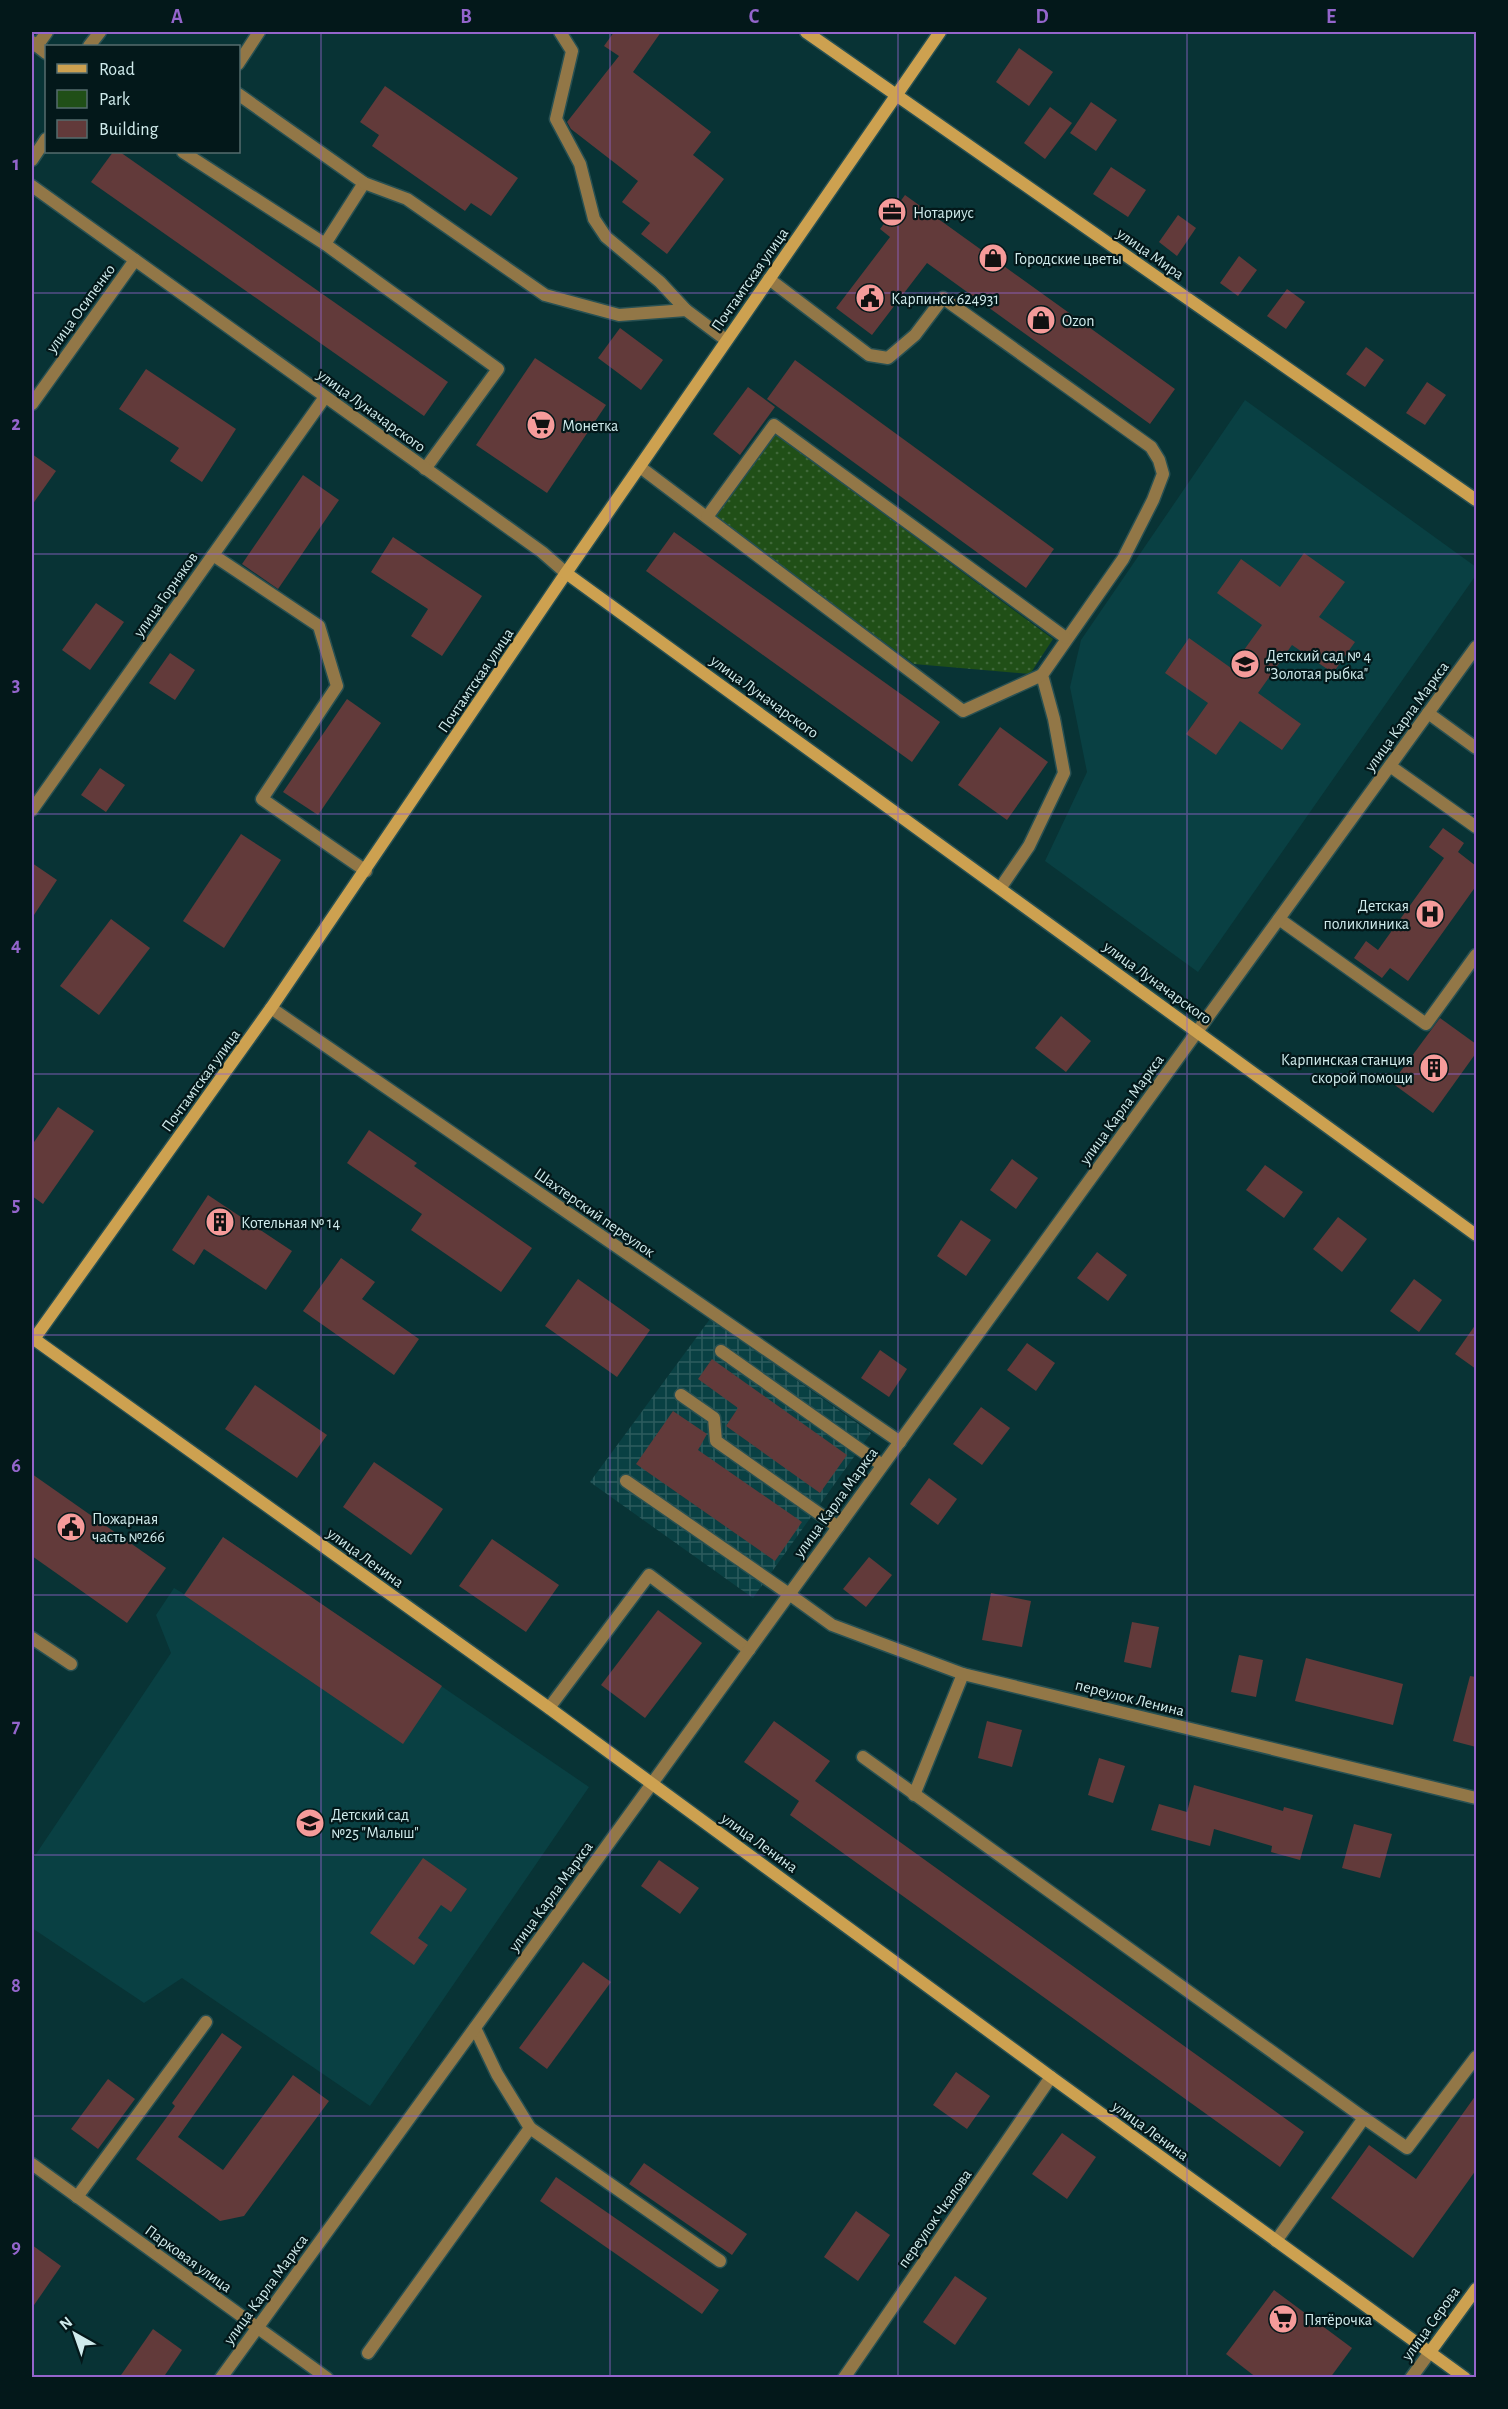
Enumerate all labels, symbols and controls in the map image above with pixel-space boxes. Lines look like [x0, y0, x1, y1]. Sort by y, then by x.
text: A [171, 7, 183, 27]
text: B [460, 7, 472, 27]
text: C [749, 7, 760, 27]
text: D [1035, 7, 1049, 27]
text: E [1326, 7, 1336, 27]
legend [45, 45, 240, 153]
text: Road [99, 61, 135, 79]
text: Park [99, 91, 131, 109]
text: Building [99, 121, 159, 139]
text: 1 [12, 154, 20, 174]
office icon: Нотариус [876, 196, 908, 228]
place label: Нотариус [913, 205, 974, 222]
street label: улица Мира [1113, 224, 1187, 283]
street label: Почтамтская улица [708, 225, 792, 335]
shop icon: Городские цветы [977, 242, 1009, 274]
place label: Городские цветы [1014, 251, 1122, 267]
street label: улица Осипенко [43, 261, 119, 357]
public building icon: Карпинск 624931 [854, 282, 886, 314]
place label: Карпинск 624931 [891, 291, 999, 307]
shop icon: Ozon [1025, 304, 1057, 336]
place label: Ozon [1062, 313, 1094, 329]
street label: улица Луначарского [313, 366, 429, 456]
supermarket icon: Монетка [525, 409, 557, 441]
text: 2 [11, 414, 21, 434]
place label: Монетка [562, 418, 618, 434]
street label: улица Горняков [130, 549, 202, 641]
street label: Почтамтская улица [435, 625, 517, 736]
school or university icon: Детский сад № 4 "Золотая рыбка" [1229, 648, 1261, 680]
place label: Детский сад № 4 "Золотая рыбка" [1266, 648, 1371, 682]
street label: улица Луначарского [706, 652, 822, 742]
street label: улица Карла Маркса [1361, 659, 1453, 776]
text: 3 [12, 675, 20, 695]
place label: Детская поликлиника [1323, 898, 1409, 932]
hospital icon: Детская поликлиника [1414, 898, 1446, 930]
text: 4 [11, 935, 21, 955]
street label: улица Луначарского [1099, 938, 1215, 1028]
street label: Почтамтская улица [158, 1027, 244, 1135]
street label: улица Карла Маркса [1076, 1052, 1168, 1169]
place label: Карпинская станция скорой помощи [1281, 1052, 1413, 1086]
building icon: Карпинская станция скорой помощи [1418, 1052, 1450, 1084]
street label: Шахтерский переулок [531, 1165, 658, 1262]
text: 5 [12, 1195, 20, 1215]
building icon: Котельная № 14 [204, 1206, 236, 1238]
place label: Котельная № 14 [241, 1215, 340, 1231]
street label: улица Карла Маркса [790, 1445, 882, 1562]
text: 6 [11, 1456, 21, 1476]
public building icon: Пожарная часть №266 [55, 1511, 87, 1543]
place label: Пожарная часть №266 [92, 1511, 165, 1545]
street label: улица Ленина [323, 1524, 406, 1592]
street label: переулок Ленина [1073, 1677, 1186, 1720]
text: 7 [12, 1716, 21, 1736]
school or university icon: Детский сад №25 "Малыш" [294, 1807, 326, 1839]
place label: Детский сад №25 "Малыш" [331, 1807, 419, 1841]
street label: улица Ленина [717, 1809, 800, 1877]
street label: улица Карла Маркса [505, 1839, 597, 1956]
text: 8 [11, 1976, 21, 1996]
street label: улица Ленина [1108, 2097, 1191, 2165]
street label: переулок Чкалова [895, 2166, 975, 2271]
street label: Парковая улица [141, 2222, 235, 2296]
street label: улица Карла Маркса [220, 2232, 312, 2349]
text: 9 [11, 2237, 21, 2257]
street label: улица Серова [1398, 2284, 1464, 2365]
supermarket icon: Пятёрочка [1267, 2303, 1299, 2335]
north arrow [45, 2304, 105, 2364]
place label: Пятёрочка [1304, 2312, 1372, 2328]
text: N [57, 2314, 75, 2333]

